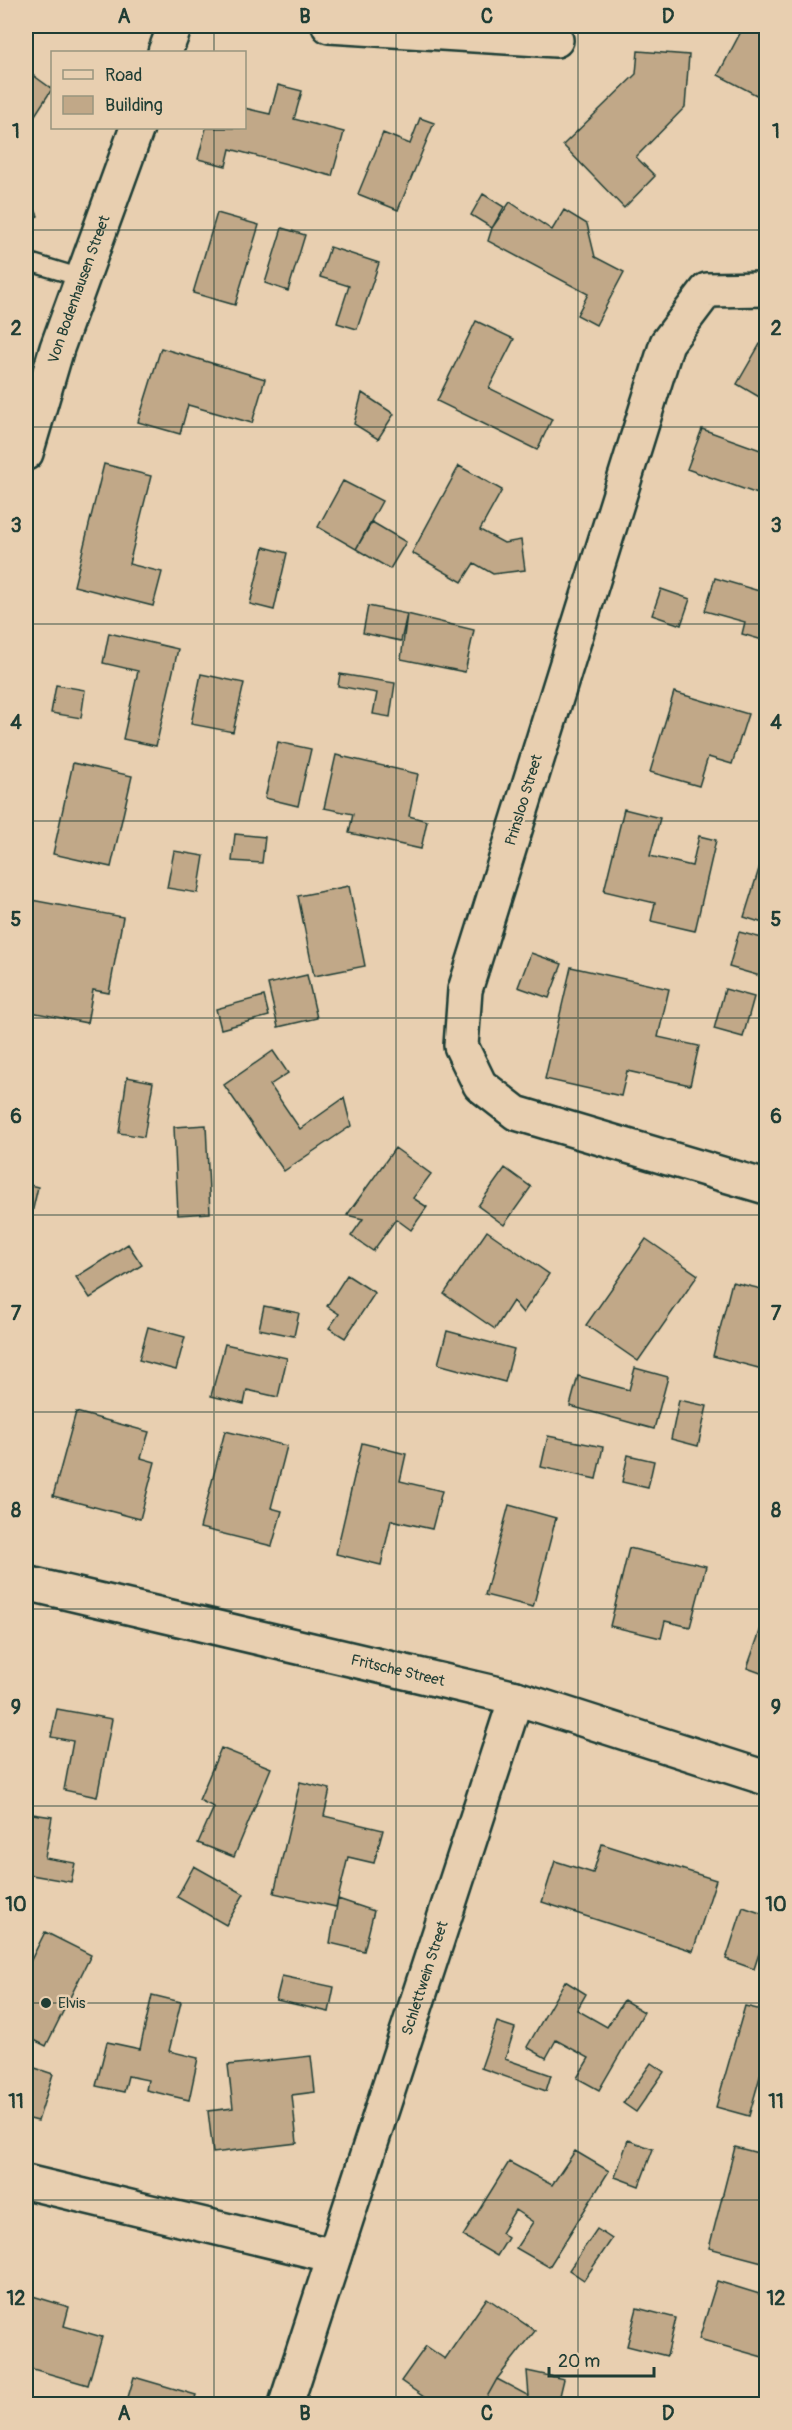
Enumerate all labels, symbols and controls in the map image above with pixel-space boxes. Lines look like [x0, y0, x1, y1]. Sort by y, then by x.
text: A [118, 4, 131, 29]
text: B [299, 4, 311, 29]
text: C [481, 4, 493, 29]
text: D [662, 4, 675, 29]
legend [51, 51, 246, 129]
text: Road [105, 64, 142, 87]
text: Building [105, 94, 163, 117]
text: 1 [12, 119, 20, 144]
text: 1 [772, 119, 780, 144]
street label: Von Bodenhausen Street [44, 212, 114, 366]
text: 2 [10, 316, 22, 341]
text: 2 [770, 316, 782, 341]
text: 3 [10, 513, 22, 538]
text: 3 [770, 513, 782, 538]
text: 4 [10, 710, 22, 735]
text: 4 [770, 710, 782, 735]
street label: Prinsloo Street [501, 751, 547, 848]
text: 5 [11, 907, 22, 932]
text: 5 [771, 907, 782, 932]
text: 6 [10, 1104, 22, 1129]
text: 6 [770, 1104, 782, 1129]
text: 7 [11, 1301, 22, 1326]
text: 7 [771, 1301, 782, 1326]
text: 8 [11, 1498, 21, 1523]
text: 8 [771, 1498, 781, 1523]
street label: Fritsche Street [349, 1650, 448, 1691]
text: 9 [11, 1695, 21, 1720]
text: 9 [771, 1695, 781, 1720]
text: 10 [5, 1892, 27, 1917]
text: 10 [765, 1892, 787, 1917]
street label: Schlettwein Street [397, 1918, 453, 2038]
place label: Elvis [58, 1994, 86, 2013]
marker: Elvis [39, 1996, 53, 2010]
text: 11 [8, 2089, 24, 2114]
text: 11 [768, 2089, 784, 2114]
text: 12 [7, 2286, 26, 2311]
text: 12 [767, 2286, 786, 2311]
scale bar [549, 2340, 654, 2378]
text: 20 m [558, 2350, 600, 2373]
text: A [118, 2401, 131, 2426]
text: B [299, 2401, 311, 2426]
text: C [481, 2401, 493, 2426]
text: D [662, 2401, 675, 2426]

